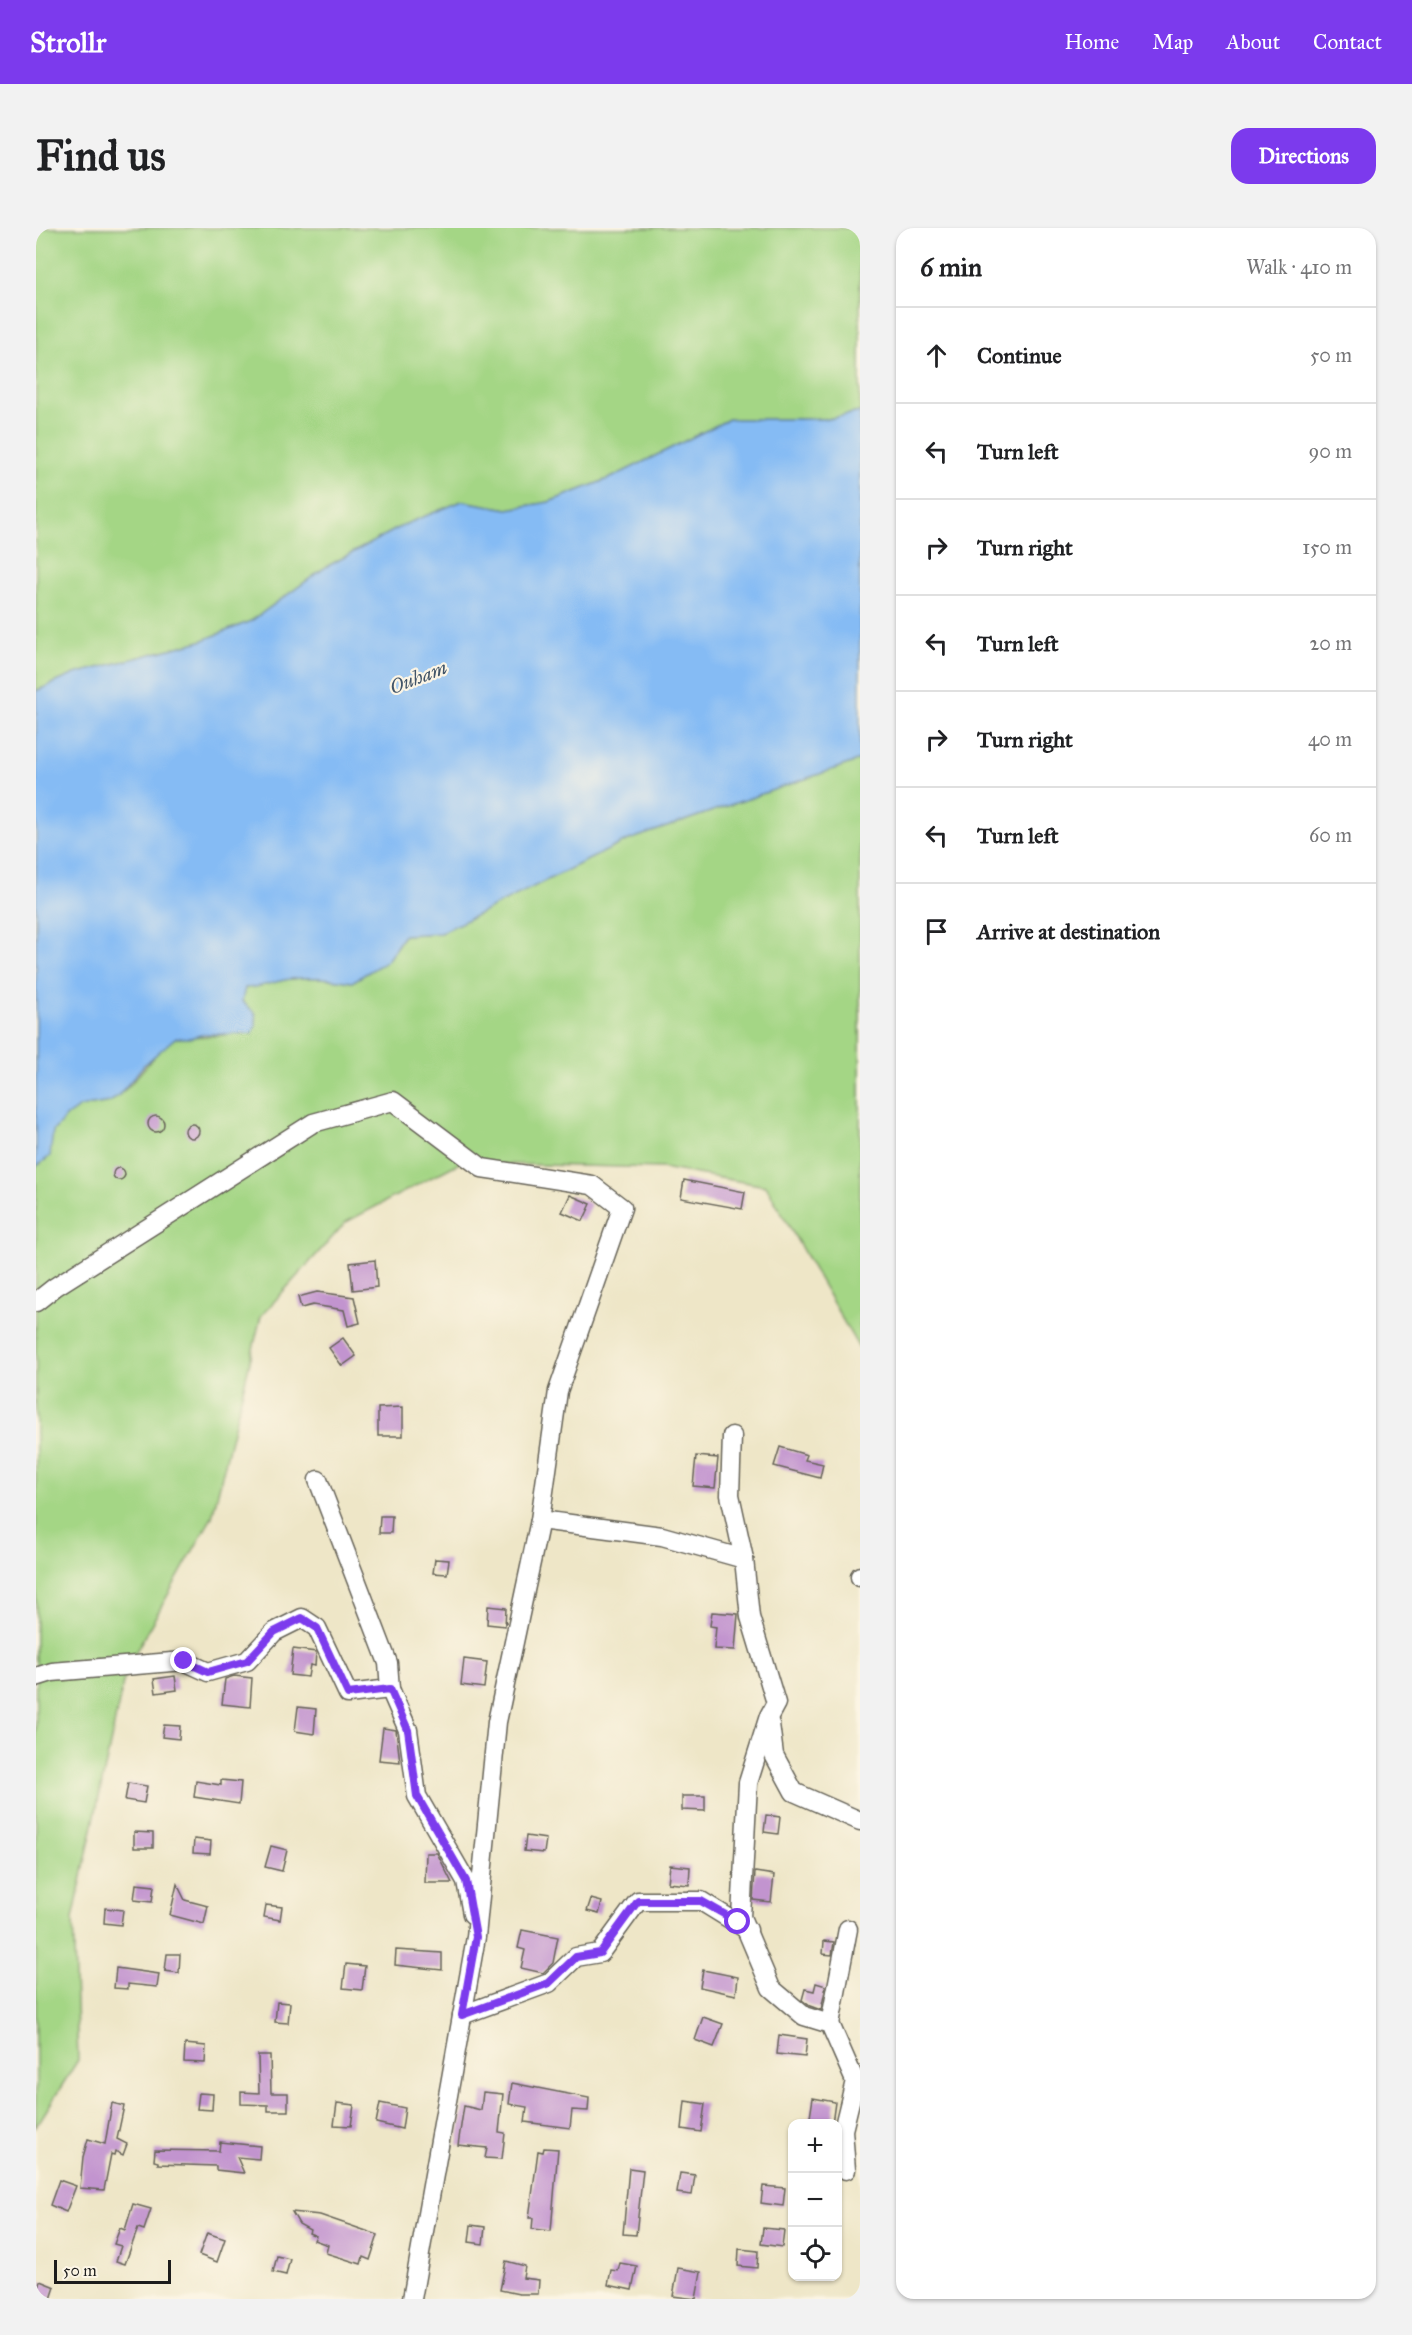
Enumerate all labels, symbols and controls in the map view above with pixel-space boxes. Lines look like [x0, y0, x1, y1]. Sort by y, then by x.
text: Strollr [30, 25, 106, 60]
text: Home [1064, 29, 1119, 55]
text: Map [1152, 29, 1193, 55]
text: About [1226, 29, 1280, 55]
text: Contact [1313, 29, 1382, 55]
button: Directions [1231, 128, 1376, 184]
text: Find us [36, 130, 166, 182]
text: 6 min [920, 251, 982, 283]
text: Walk · 410 m [1246, 255, 1352, 279]
icon: ahead [920, 339, 953, 372]
text: Continue [977, 342, 1062, 369]
text: 50 m [1310, 343, 1352, 367]
icon: left [920, 435, 953, 468]
text: Turn left [977, 438, 1059, 465]
text: 90 m [1309, 439, 1352, 463]
icon: right [920, 531, 953, 564]
text: Turn right [977, 534, 1073, 561]
text: 150 m [1302, 535, 1352, 559]
icon: left [920, 627, 953, 660]
text: Turn left [977, 630, 1059, 657]
text: 20 m [1309, 631, 1352, 655]
water label: Ouham [386, 655, 450, 699]
icon: right [920, 723, 953, 756]
text: Turn right [977, 726, 1073, 753]
text: 40 m [1308, 727, 1352, 751]
icon: left [920, 819, 953, 852]
text: Turn left [977, 822, 1059, 849]
text: 60 m [1309, 823, 1352, 847]
icon: arrive [920, 915, 953, 948]
text: Arrive at destination [977, 918, 1160, 945]
route end [170, 1647, 196, 1673]
route start [724, 1908, 750, 1934]
map controls [788, 2119, 842, 2281]
button: + [788, 2119, 842, 2173]
button: − [788, 2173, 842, 2227]
button: locate [788, 2227, 842, 2281]
scale bar [54, 2257, 171, 2284]
text: 50 m [63, 2261, 97, 2280]

